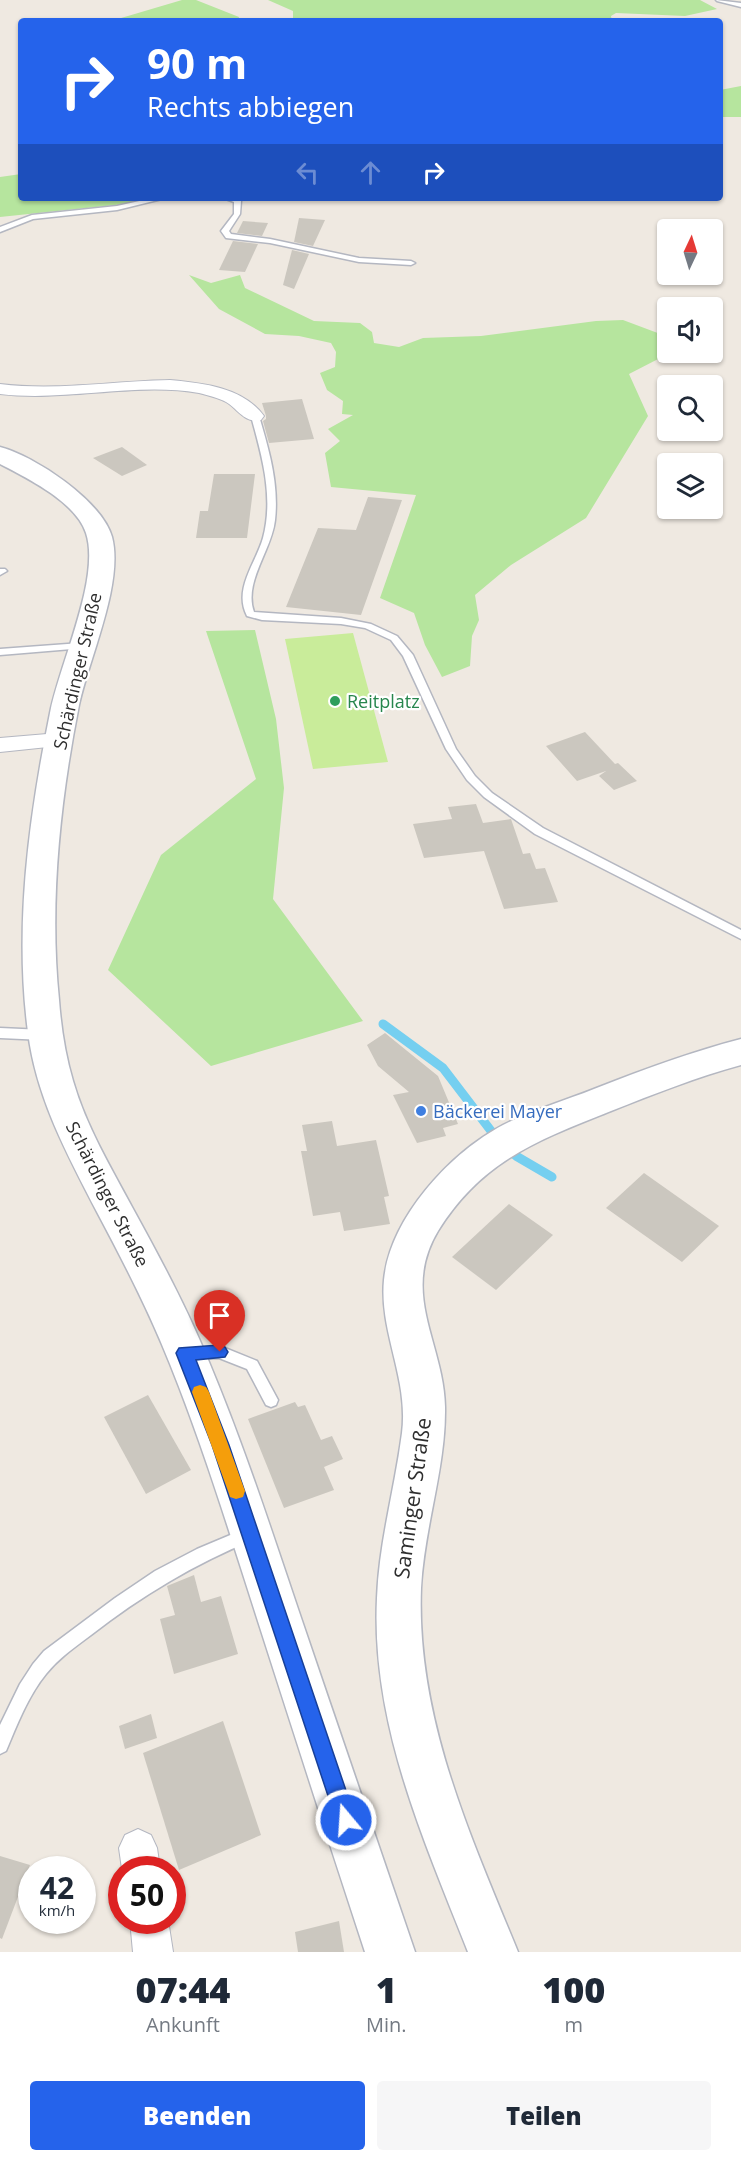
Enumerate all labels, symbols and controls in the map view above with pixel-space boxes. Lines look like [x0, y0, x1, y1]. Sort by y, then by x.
text: 90 m [147, 34, 247, 91]
icon: right [48, 42, 126, 120]
text: Rechts abbiegen [147, 88, 354, 125]
icon: left [291, 156, 324, 189]
icon: ahead [354, 156, 387, 189]
icon: right [417, 156, 450, 189]
north arrow [657, 219, 723, 285]
map controls [657, 219, 723, 519]
button: sound [657, 297, 723, 363]
button: search [657, 375, 723, 441]
button: layers [657, 453, 723, 519]
street label: Schärdinger Straße [47, 590, 107, 752]
place label: Reitplatz [347, 689, 420, 713]
marker: Reitplatz [328, 694, 342, 708]
place label: Bäckerei Mayer [433, 1099, 563, 1123]
marker: Bäckerei Mayer [414, 1104, 428, 1118]
street label: Schärdinger Straße [61, 1117, 155, 1271]
pin [194, 1290, 245, 1352]
icon: arrive [203, 1299, 236, 1332]
street label: Saminger Straße [387, 1416, 437, 1580]
position arrow [314, 1788, 378, 1852]
speed limit sign: 50 [108, 1856, 186, 1934]
text: 42 [40, 1867, 74, 1908]
text: km/h [39, 1900, 75, 1920]
text: 07:44 [136, 1965, 230, 2014]
text: 1 [376, 1965, 397, 2014]
text: 100 [542, 1965, 605, 2014]
text: Ankunft [146, 2011, 220, 2038]
text: Min. [366, 2011, 407, 2038]
text: m [565, 2011, 583, 2038]
button: Beenden [30, 2081, 365, 2150]
button: Teilen [377, 2081, 711, 2150]

